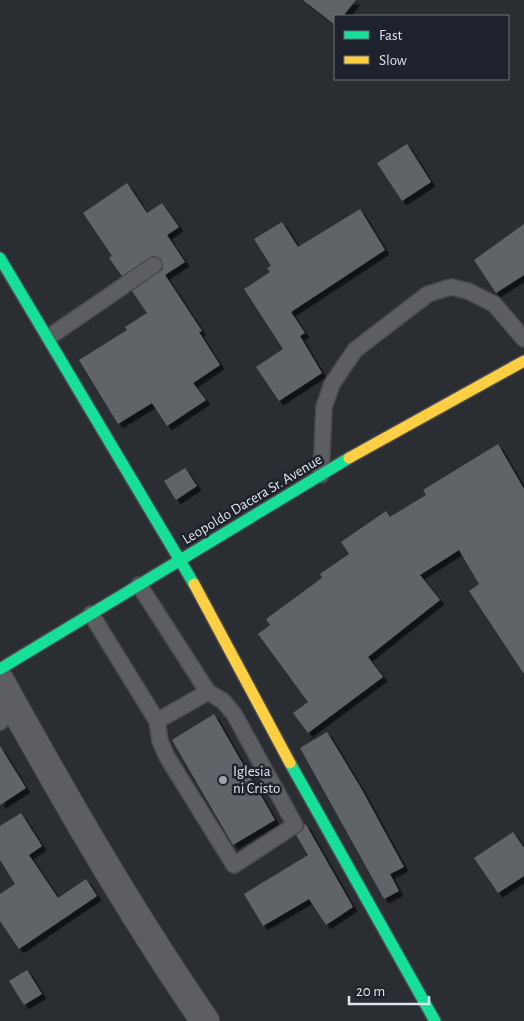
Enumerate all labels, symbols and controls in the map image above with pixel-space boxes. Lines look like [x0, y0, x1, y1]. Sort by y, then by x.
legend [334, 15, 509, 80]
text: Fast [379, 28, 403, 43]
text: Slow [379, 53, 407, 68]
street label: Leopoldo Dacera Sr. Avenue [180, 452, 325, 547]
place label: Iglesia ni Cristo [233, 764, 280, 796]
marker: Iglesia ni Cristo [217, 774, 229, 786]
scale bar [349, 974, 429, 1006]
text: 20 m [356, 984, 385, 999]

